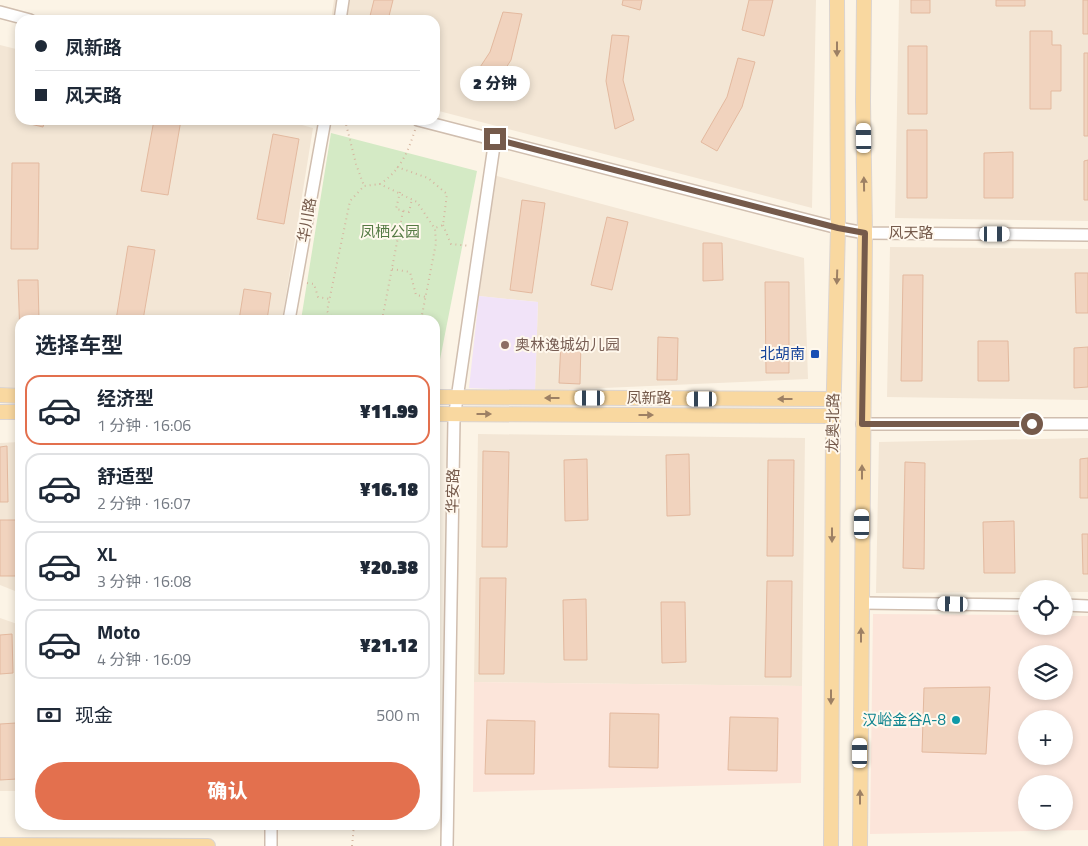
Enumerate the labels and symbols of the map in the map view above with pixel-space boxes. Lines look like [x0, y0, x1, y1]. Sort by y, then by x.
one-way arrow [833, 41, 841, 57]
callout: 2 分钟 [460, 66, 530, 102]
car [856, 123, 871, 153]
route end [484, 128, 506, 150]
one-way arrow [860, 176, 868, 192]
street label: 华川路 [291, 196, 322, 244]
park label: 凤栖公园 [360, 220, 420, 243]
street label: 风天路 [888, 221, 934, 244]
car [980, 227, 1010, 242]
one-way arrow [833, 269, 841, 285]
place label: 奥林逸城幼儿园 [515, 333, 620, 356]
marker: 奥林逸城幼儿园 [499, 339, 511, 351]
place label: 北胡南 [760, 342, 805, 365]
marker: 北胡南 [809, 348, 821, 360]
street label: 凤新路 [626, 386, 672, 409]
car [575, 391, 605, 406]
car [687, 392, 717, 407]
street label: 龙奥北路 [820, 393, 845, 453]
one-way arrow [544, 394, 560, 402]
one-way arrow [777, 395, 793, 403]
one-way arrow [476, 410, 492, 418]
one-way arrow [638, 411, 654, 419]
route start [1021, 413, 1043, 435]
one-way arrow [858, 464, 866, 480]
street label: 华安路 [441, 468, 464, 514]
car [854, 509, 869, 539]
one-way arrow [828, 527, 836, 543]
car [937, 596, 968, 612]
one-way arrow [857, 627, 865, 643]
one-way arrow [827, 689, 835, 705]
place label: 汉峪金谷A-8 [862, 708, 946, 731]
marker: 汉峪金谷A-8 [950, 714, 962, 726]
car [852, 738, 867, 768]
one-way arrow [856, 789, 864, 805]

